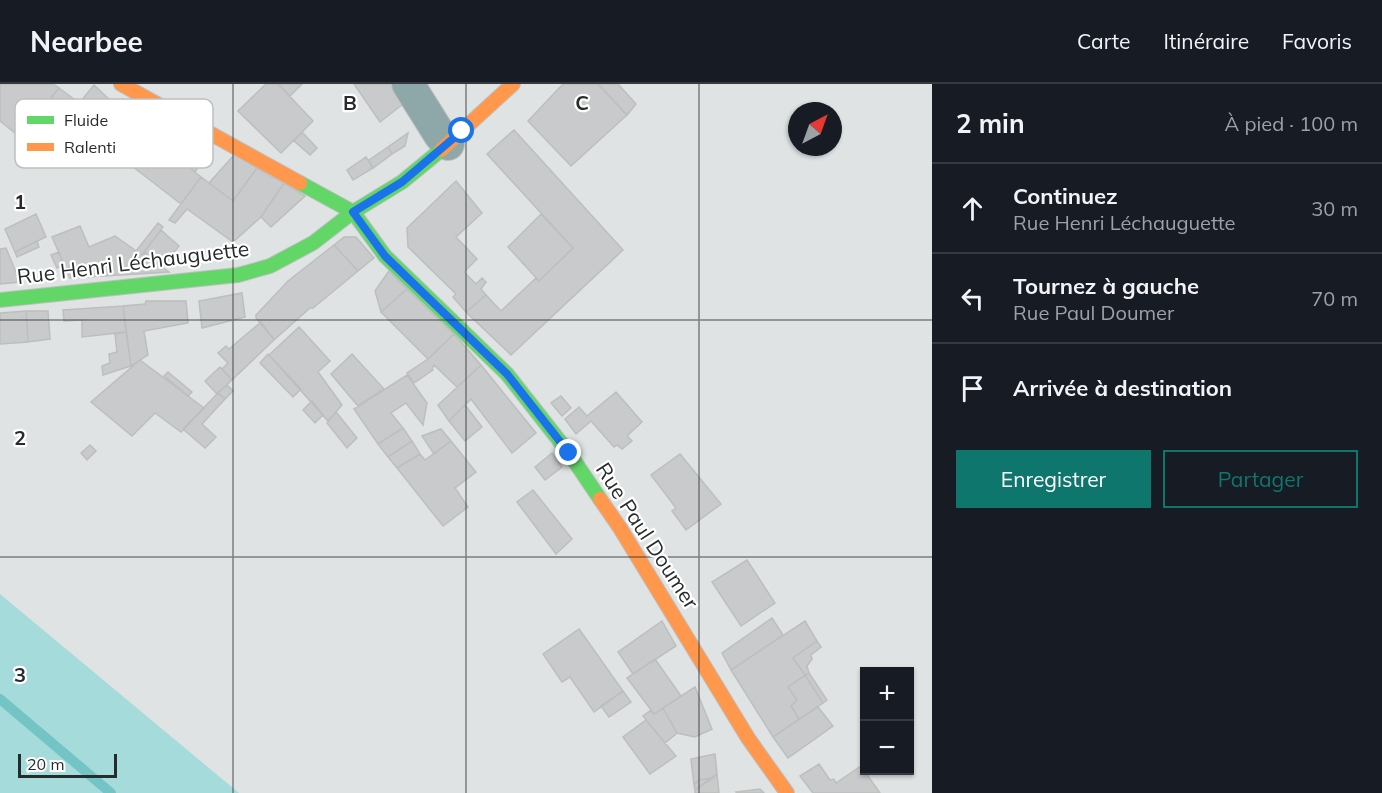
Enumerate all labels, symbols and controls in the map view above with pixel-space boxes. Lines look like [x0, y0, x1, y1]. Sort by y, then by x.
text: Nearbee [30, 24, 143, 59]
text: Carte [1077, 28, 1131, 54]
text: Itinéraire [1164, 28, 1249, 54]
text: Favoris [1282, 28, 1352, 54]
text: B [343, 90, 357, 115]
text: C [575, 90, 589, 115]
legend [15, 99, 213, 168]
north arrow [788, 102, 842, 156]
text: 2 min [956, 107, 1025, 140]
text: Fluide [64, 110, 108, 130]
text: À pied · 100 m [1225, 111, 1358, 136]
route start [448, 117, 474, 143]
text: Ralenti [64, 137, 116, 157]
text: Continuez [1013, 182, 1118, 210]
text: 1 [14, 189, 26, 214]
icon: ahead [956, 192, 989, 225]
text: 30 m [1311, 196, 1358, 221]
text: Rue Henri Léchauguette [1013, 210, 1235, 235]
street label: Rue Henri Léchauguette [15, 235, 250, 289]
text: Tournez à gauche [1013, 272, 1199, 300]
icon: left [956, 282, 989, 315]
text: 70 m [1311, 286, 1358, 311]
text: Rue Paul Doumer [1013, 300, 1174, 325]
icon: arrive [956, 372, 989, 405]
text: Arrivée à destination [1013, 374, 1232, 402]
text: 2 [14, 425, 26, 450]
route end [555, 439, 581, 465]
button: Enregistrer [956, 450, 1151, 508]
button: Partager [1163, 450, 1358, 508]
street label: Rue Paul Doumer [591, 457, 705, 614]
text: 3 [14, 662, 26, 687]
map controls [860, 667, 914, 775]
button: + [860, 667, 914, 721]
button: − [860, 721, 914, 775]
scale bar [18, 751, 117, 778]
text: 20 m [27, 754, 64, 774]

